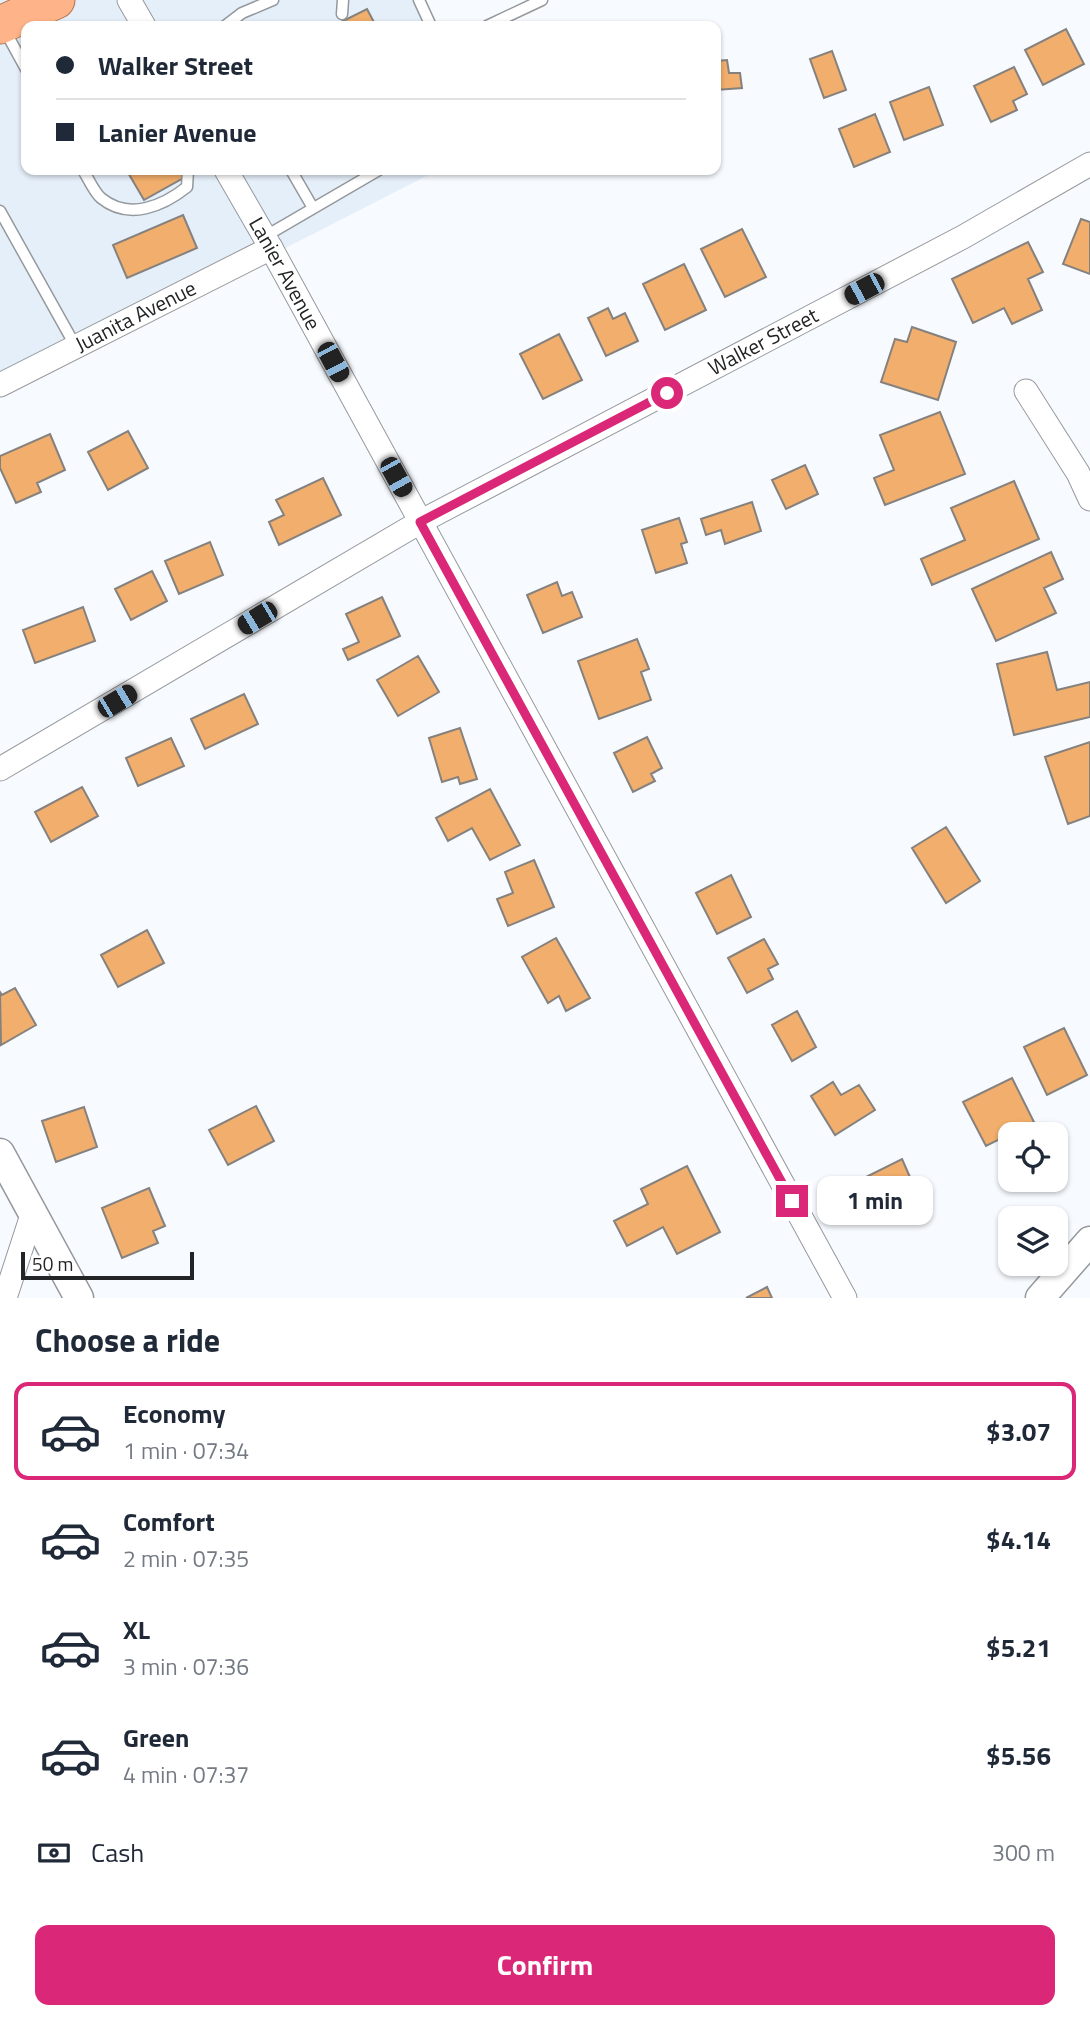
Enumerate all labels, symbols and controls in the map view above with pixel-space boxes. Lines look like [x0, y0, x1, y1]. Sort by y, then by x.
text: Walker Street [98, 46, 253, 85]
text: Lanier Avenue [98, 113, 257, 152]
street label: Lanier Avenue [241, 211, 330, 335]
car [841, 270, 888, 308]
street label: Juanita Avenue [69, 271, 201, 360]
street label: Walker Street [702, 299, 824, 383]
car [314, 339, 353, 385]
route start [651, 377, 683, 409]
car [377, 454, 416, 500]
car [234, 598, 281, 638]
car [94, 681, 141, 721]
map controls [998, 1122, 1068, 1276]
button: locate [998, 1122, 1068, 1192]
callout: 1 min [816, 1176, 932, 1226]
text: 1 min [847, 1183, 903, 1218]
route end [776, 1185, 808, 1217]
button: layers [998, 1206, 1068, 1276]
scale bar [21, 1249, 194, 1281]
text: 50 m [32, 1249, 73, 1278]
text: Choose a ride [35, 1316, 220, 1364]
text: Economy [123, 1394, 225, 1433]
icon: car [39, 1400, 102, 1463]
text: $3.07 [986, 1412, 1051, 1451]
text: 1 min · 07:34 [123, 1433, 249, 1468]
text: Comfort [123, 1502, 215, 1541]
icon: car [39, 1508, 102, 1571]
text: $4.14 [986, 1520, 1051, 1559]
text: 2 min · 07:35 [123, 1541, 249, 1576]
text: XL [123, 1610, 150, 1649]
icon: car [39, 1616, 102, 1679]
text: $5.21 [986, 1628, 1051, 1667]
text: 3 min · 07:36 [123, 1649, 249, 1684]
text: Green [123, 1718, 189, 1757]
icon: car [39, 1724, 102, 1787]
text: $5.56 [986, 1736, 1051, 1775]
text: 4 min · 07:37 [123, 1757, 249, 1792]
text: Cash [91, 1833, 144, 1872]
icon: cash [35, 1834, 73, 1872]
text: 300 m [992, 1835, 1055, 1870]
button: Confirm [35, 1925, 1055, 2005]

